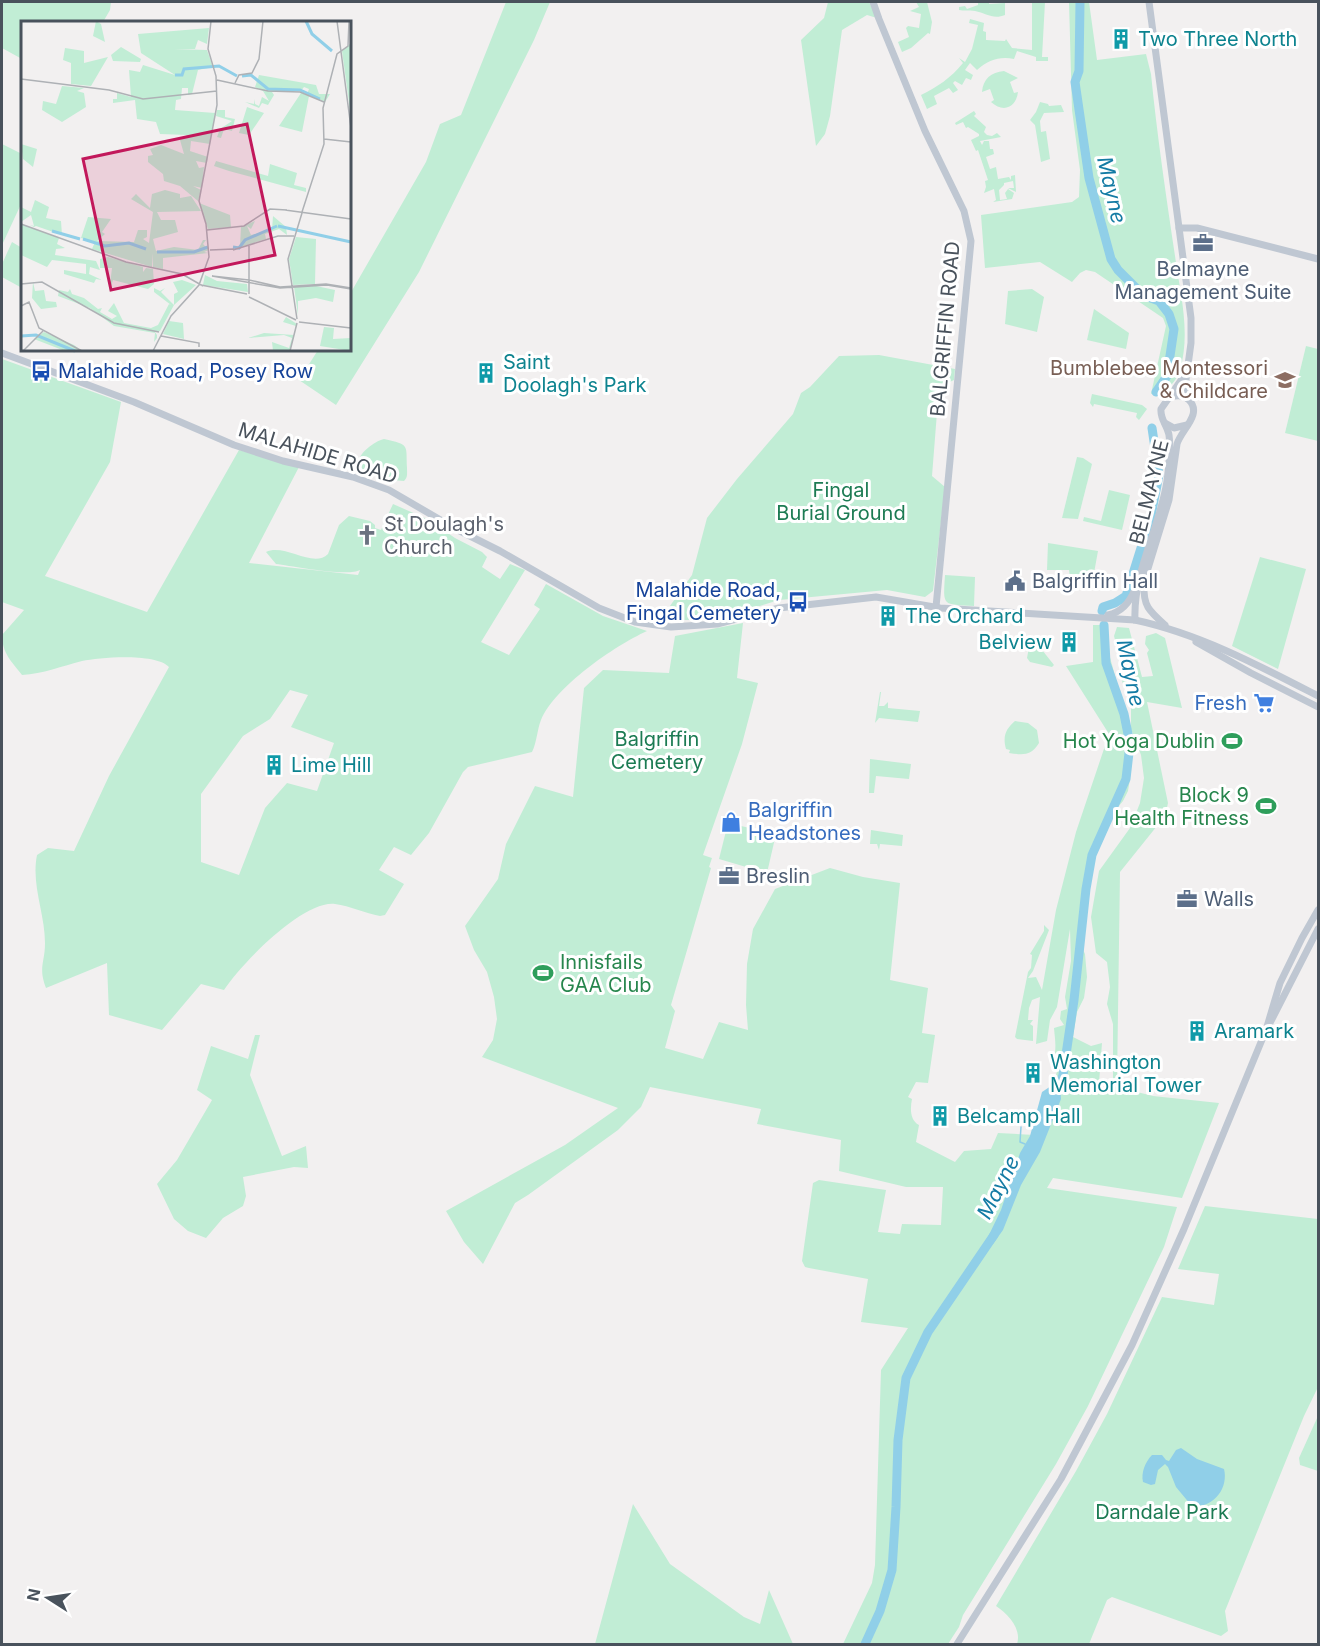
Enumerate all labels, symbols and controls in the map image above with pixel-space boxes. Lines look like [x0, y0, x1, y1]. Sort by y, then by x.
inset map [21, 21, 351, 351]
building icon: Two Three North [1109, 27, 1133, 51]
place label: Two Three North [1138, 27, 1297, 51]
water label: Mayne [1092, 154, 1132, 226]
office icon: Belmayne Management Suite [1191, 231, 1215, 255]
street label: BALGRIFFIN ROAD [925, 240, 965, 418]
place label: Belmayne Management Suite [1115, 257, 1291, 304]
place label: Saint Doolagh's Park [503, 350, 647, 397]
place label: Bumblebee Montessori & Childcare [1050, 356, 1268, 403]
bus stop icon: Malahide Road, Posey Row [29, 359, 53, 383]
place label: Malahide Road, Posey Row [58, 359, 313, 383]
building icon: Saint Doolagh's Park [474, 361, 498, 385]
school or university icon: Bumblebee Montessori & Childcare [1273, 368, 1297, 392]
street label: MALAHIDE ROAD [236, 417, 400, 489]
street label: BELMAYNE [1124, 437, 1174, 547]
park label: Fingal Burial Ground [776, 478, 906, 525]
place label: St Doulagh's Church [384, 512, 504, 559]
church icon: St Doulagh's Church [355, 523, 379, 547]
public building icon: Balgriffin Hall [1003, 569, 1027, 593]
place label: Balgriffin Hall [1032, 569, 1158, 593]
place label: Malahide Road, Fingal Cemetery [626, 578, 781, 625]
bus stop icon: Malahide Road, Fingal Cemetery [786, 590, 810, 614]
building icon: The Orchard [876, 604, 900, 628]
place label: The Orchard [905, 604, 1023, 628]
place label: Belview [979, 630, 1052, 654]
building icon: Belview [1057, 630, 1081, 654]
water label: Mayne [1112, 637, 1150, 709]
place label: Fresh [1195, 691, 1247, 715]
supermarket icon: Fresh [1252, 691, 1276, 715]
park label: Balgriffin Cemetery [611, 727, 703, 774]
place label: Hot Yoga Dublin [1063, 729, 1215, 753]
sports icon: Hot Yoga Dublin [1220, 729, 1244, 753]
building icon: Lime Hill [262, 753, 286, 777]
place label: Lime Hill [291, 753, 371, 777]
place label: Block 9 Health Fitness [1114, 783, 1249, 830]
sports icon: Block 9 Health Fitness [1254, 794, 1278, 818]
place label: Balgriffin Headstones [748, 798, 861, 845]
shop icon: Balgriffin Headstones [719, 810, 743, 834]
office icon: Breslin [717, 864, 741, 888]
place label: Breslin [746, 864, 810, 888]
office icon: Walls [1175, 887, 1199, 911]
place label: Walls [1204, 887, 1254, 911]
place label: Innisfails GAA Club [560, 950, 652, 997]
sports icon: Innisfails GAA Club [531, 961, 555, 985]
building icon: Aramark [1185, 1019, 1209, 1043]
place label: Aramark [1214, 1019, 1294, 1043]
place label: Washington Memorial Tower [1050, 1050, 1202, 1097]
building icon: Washington Memorial Tower [1021, 1061, 1045, 1085]
building icon: Belcamp Hall [928, 1104, 952, 1128]
place label: Belcamp Hall [957, 1104, 1081, 1128]
water label: Mayne [971, 1151, 1025, 1223]
park label: Darndale Park [1095, 1500, 1229, 1524]
north arrow [18, 1568, 78, 1628]
text: N [22, 1587, 44, 1603]

